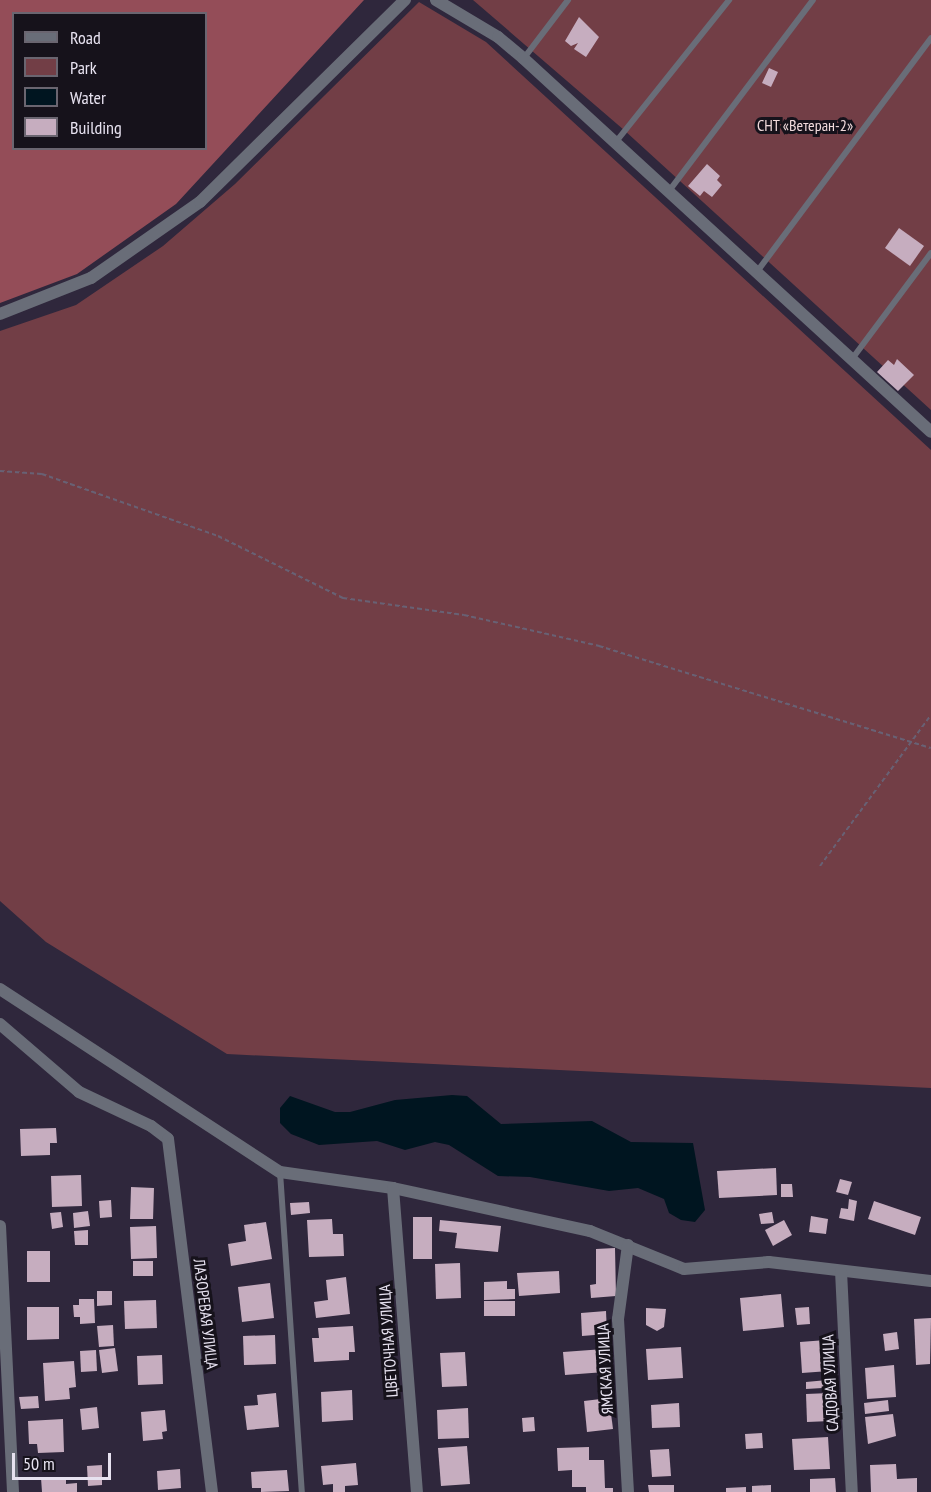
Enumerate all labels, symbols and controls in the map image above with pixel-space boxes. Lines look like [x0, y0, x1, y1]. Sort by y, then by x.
legend [12, 12, 207, 150]
text: Road [70, 26, 101, 49]
text: Park [70, 56, 97, 79]
text: Water [70, 86, 106, 109]
park label: СНТ «Ветеран-2» [757, 115, 853, 135]
text: Building [70, 116, 122, 139]
street label: ЛАЗОРЕВАЯ УЛИЦА [190, 1258, 222, 1370]
street label: ЦВЕТОЧНАЯ УЛИЦА [374, 1284, 402, 1398]
street label: ЯМСКАЯ УЛИЦА [593, 1323, 617, 1415]
street label: САДОВАЯ УЛИЦА [818, 1334, 842, 1432]
scale bar [15, 1441, 114, 1479]
text: 50 m [23, 1452, 55, 1475]

